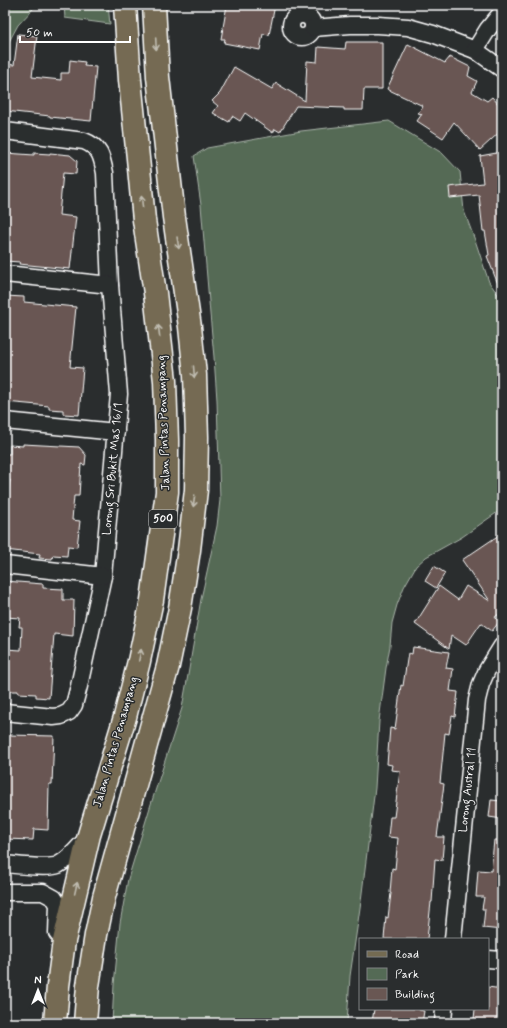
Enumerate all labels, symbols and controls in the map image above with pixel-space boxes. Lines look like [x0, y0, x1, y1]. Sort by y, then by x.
scale bar [20, 18, 130, 44]
text: 50 m [26, 25, 53, 41]
one-way arrow [152, 37, 160, 50]
one-way arrow [139, 196, 146, 209]
one-way arrow [174, 236, 182, 249]
one-way arrow [155, 325, 163, 338]
street label: Jalan Pintas Penampang [154, 355, 174, 491]
one-way arrow [191, 365, 198, 378]
street label: Lorong Sri Bukit Mas 16/1 [99, 402, 128, 536]
one-way arrow [191, 494, 198, 507]
road number: 500 [149, 510, 177, 528]
one-way arrow [137, 649, 145, 662]
street label: Jalan Pintas Penampang [90, 675, 142, 809]
street label: Lorong Austral 11 [456, 747, 481, 833]
one-way arrow [73, 882, 81, 895]
legend [359, 938, 489, 1010]
text: Road [395, 947, 419, 963]
text: Park [395, 967, 419, 983]
north arrow [18, 970, 58, 1010]
text: N [34, 974, 42, 988]
text: Building [395, 987, 435, 1004]

